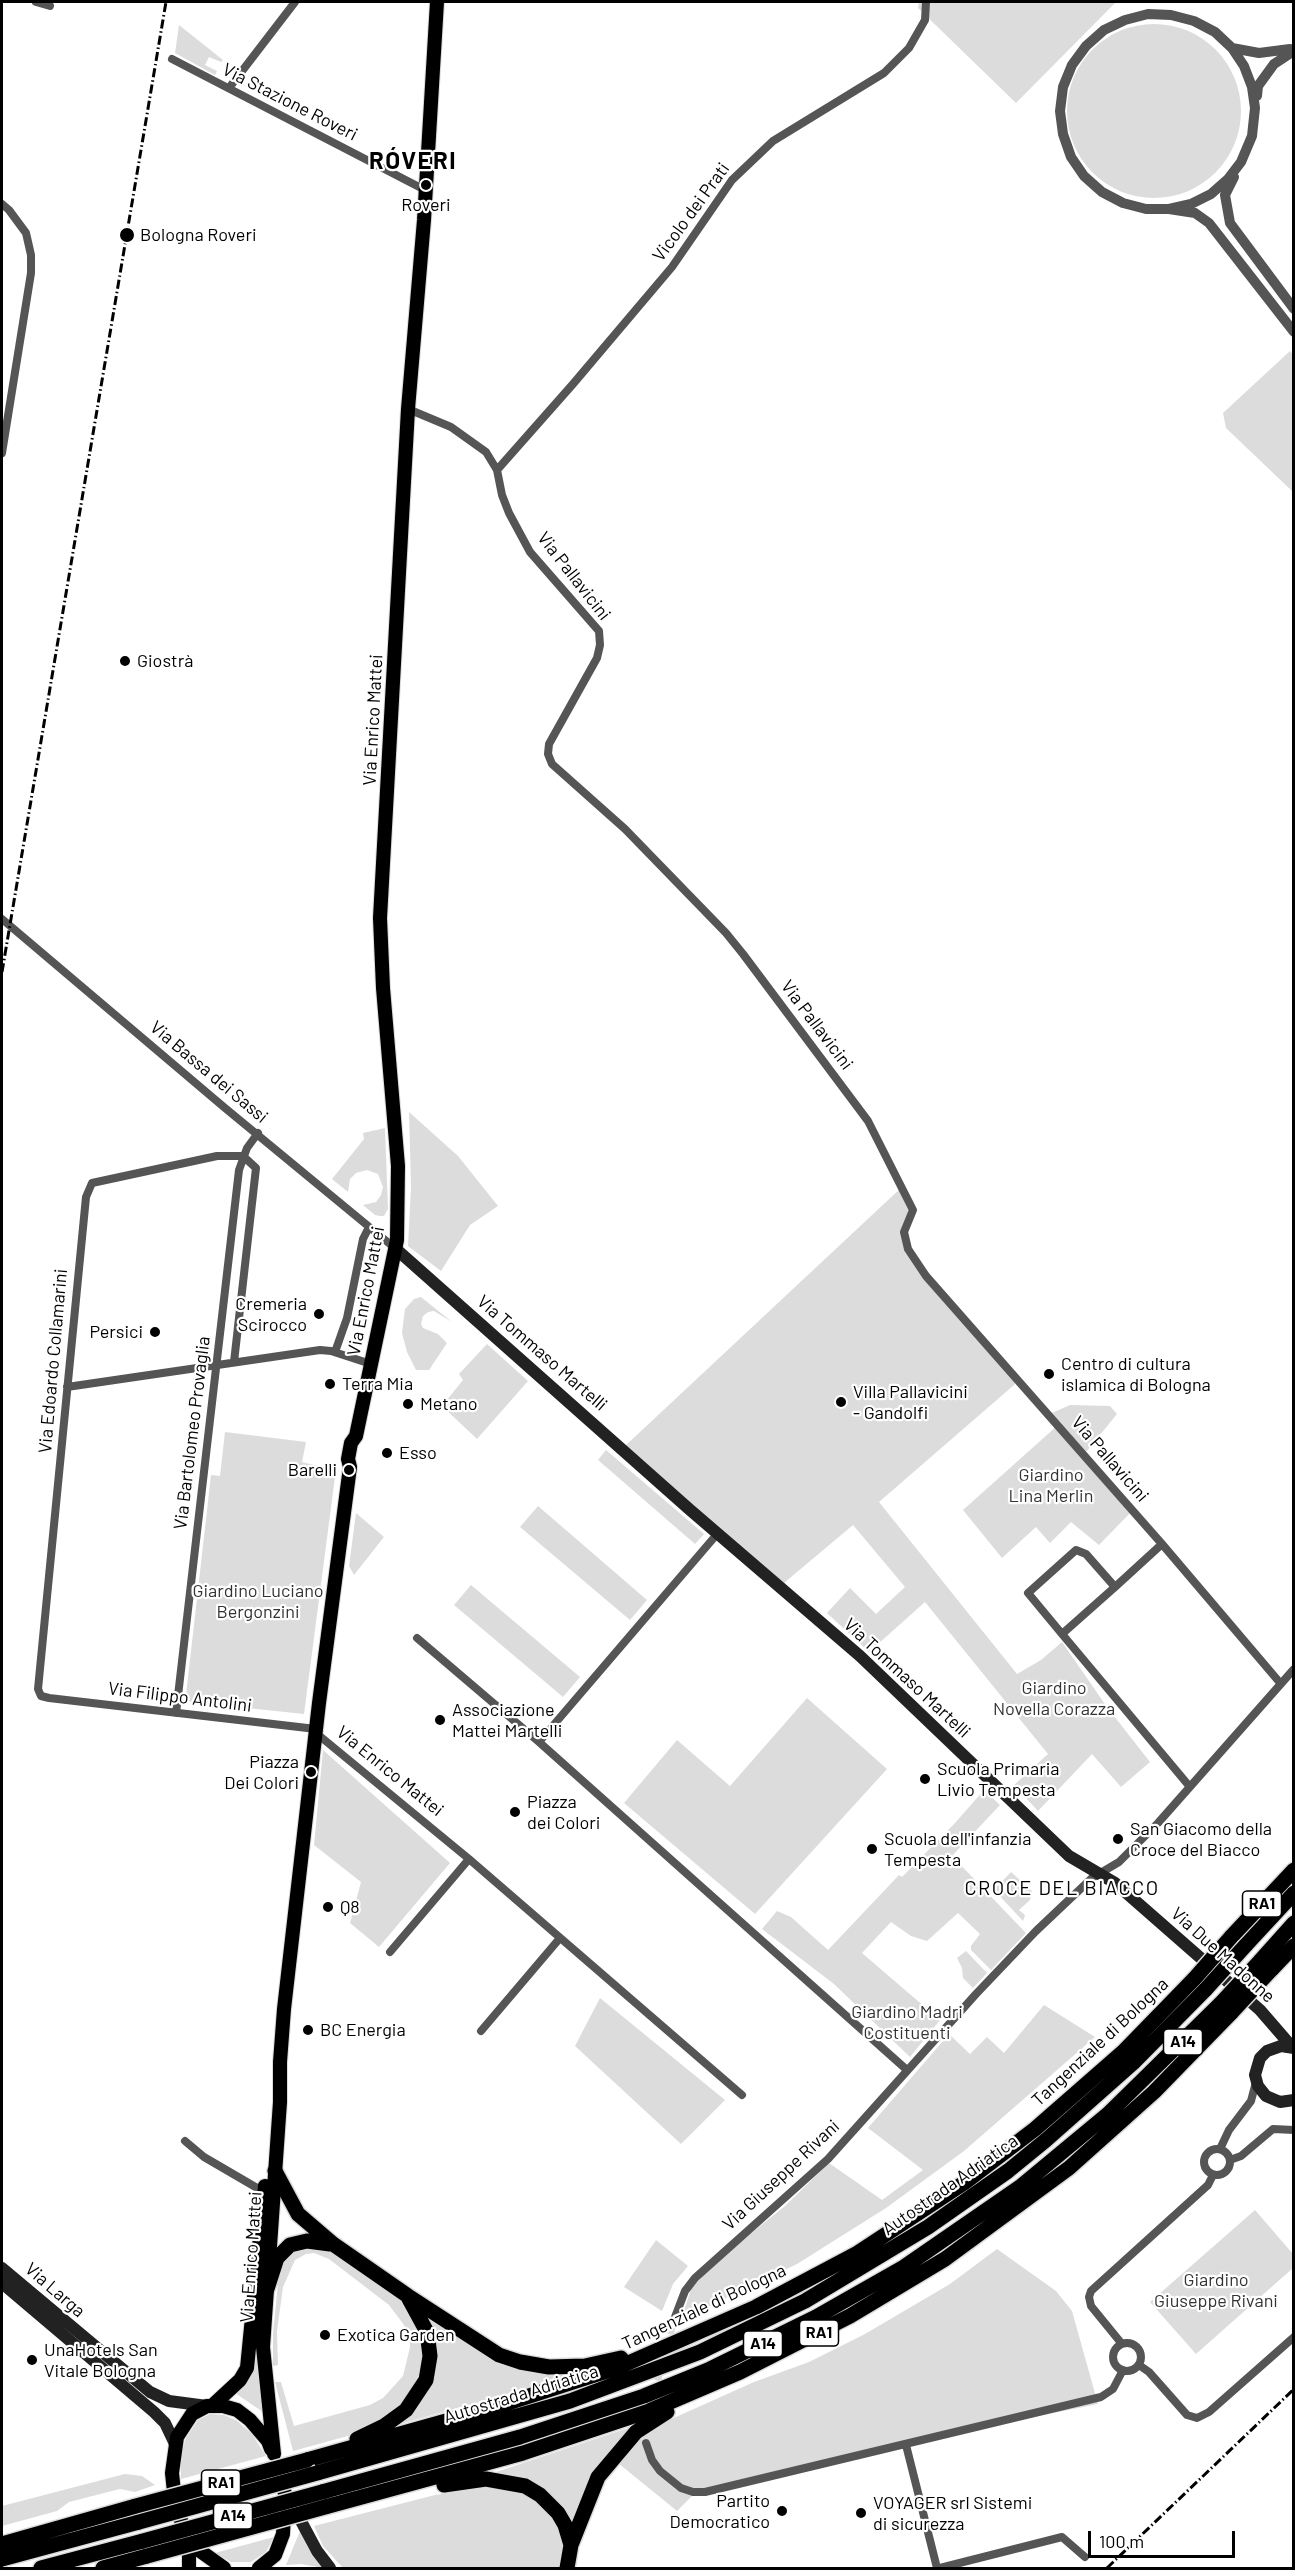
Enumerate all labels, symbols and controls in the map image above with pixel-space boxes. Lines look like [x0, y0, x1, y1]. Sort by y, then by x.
street label: Via Stazione Roveri [219, 59, 361, 145]
district label: RÓVERI [369, 147, 457, 175]
street label: Vicolo dei Prati [648, 158, 734, 266]
marker: Roveri [419, 178, 433, 192]
place label: Roveri [401, 194, 451, 216]
place label: Bologna Roveri [140, 224, 257, 246]
marker: Bologna Roveri [118, 226, 136, 244]
street label: Via Pallavicini [533, 527, 615, 625]
place label: Giostrà [137, 650, 193, 672]
marker: Giostrà [118, 654, 132, 668]
street label: Via Enrico Mattei [359, 654, 387, 786]
street label: Via Pallavicini [776, 976, 858, 1074]
street label: Via Bassa dei Sassi [146, 1016, 272, 1128]
street label: Via Enrico Mattei [343, 1224, 389, 1358]
street label: Via Edoardo Collamarini [34, 1268, 72, 1454]
street label: Via Tommaso Martelli [472, 1291, 612, 1415]
place label: Cremeria Scirocco [235, 1293, 307, 1336]
marker: Cremeria Scirocco [312, 1307, 326, 1321]
place label: Persici [89, 1321, 143, 1343]
marker: Persici [148, 1325, 162, 1339]
street label: Via Bartolomeo Provaglia [169, 1335, 215, 1531]
place label: Centro di cultura islamica di Bologna [1061, 1353, 1211, 1396]
marker: Centro di cultura islamica di Bologna [1042, 1367, 1056, 1381]
place label: Terra Mia [342, 1373, 413, 1395]
marker: Terra Mia [323, 1377, 337, 1391]
place label: Villa Pallavicini - Gandolfi [853, 1381, 968, 1424]
place label: Metano [420, 1393, 477, 1415]
marker: Villa Pallavicini - Gandolfi [834, 1395, 848, 1409]
marker: Metano [401, 1397, 415, 1411]
street label: Via Pallavicini [1067, 1412, 1153, 1506]
place label: Esso [399, 1442, 437, 1464]
marker: Esso [380, 1446, 394, 1460]
place label: Barelli [288, 1459, 337, 1481]
marker: Barelli [342, 1463, 356, 1477]
park label: Giardino Lina Merlin [1009, 1464, 1093, 1506]
park label: Giardino Luciano Bergonzini [192, 1580, 324, 1622]
street label: Via Tommaso Martelli [839, 1614, 975, 1742]
street label: Via Filippo Antolini [107, 1677, 253, 1717]
park label: Giardino Novella Corazza [993, 1677, 1115, 1720]
place label: Associazione Mattei Martelli [452, 1699, 562, 1742]
marker: Associazione Mattei Martelli [433, 1713, 447, 1727]
street label: Via Enrico Mattei [332, 1721, 448, 1821]
place label: Piazza Dei Colori [224, 1751, 299, 1794]
place label: Scuola Primaria Livio Tempesta [937, 1758, 1059, 1800]
marker: Piazza Dei Colori [304, 1765, 318, 1779]
marker: Scuola Primaria Livio Tempesta [918, 1772, 932, 1786]
place label: Piazza dei Colori [527, 1791, 600, 1834]
marker: Piazza dei Colori [508, 1805, 522, 1819]
place label: San Giacomo della Croce del Biacco [1130, 1818, 1272, 1860]
place label: Scuola dell'infanzia Tempesta [884, 1828, 1031, 1870]
marker: San Giacomo della Croce del Biacco [1111, 1832, 1125, 1846]
marker: Scuola dell'infanzia Tempesta [865, 1842, 879, 1856]
district label: CROCE DEL BIACCO [964, 1876, 1160, 1900]
road number: RA1 [1242, 1891, 1282, 1917]
place label: Q8 [340, 1896, 360, 1918]
marker: Q8 [321, 1900, 335, 1914]
street label: Via Due Madonne [1167, 1903, 1279, 2007]
street label: Tangenziale di Bologna [1027, 1973, 1173, 2111]
park label: Giardino Madri Costituenti [851, 2001, 963, 2044]
place label: BC Energia [320, 2019, 406, 2041]
marker: BC Energia [301, 2023, 315, 2037]
road number: A14 [1164, 2029, 1202, 2055]
street label: Via Giuseppe Rivani [718, 2115, 844, 2235]
street label: Autostrada Adriatica [878, 2130, 1022, 2240]
street label: Via Enrico Mattei [236, 2191, 266, 2323]
street label: Via Larga [21, 2258, 89, 2322]
street label: Tangenziale di Bologna [619, 2259, 789, 2355]
park label: Giardino Giuseppe Rivani [1154, 2269, 1278, 2312]
road number: RA1 [800, 2320, 838, 2346]
place label: Exotica Garden [337, 2324, 455, 2346]
marker: Exotica Garden [318, 2328, 332, 2342]
road number: A14 [744, 2331, 783, 2357]
place label: UnaHotels San Vitale Bologna [44, 2339, 158, 2382]
marker: UnaHotels San Vitale Bologna [25, 2353, 39, 2367]
street label: Autostrada Adriatica [441, 2360, 601, 2428]
road number: RA1 [202, 2470, 240, 2496]
place label: Partito Democratico [669, 2490, 770, 2532]
place label: VOYAGER srl Sistemi di sicurezza [873, 2492, 1032, 2534]
road number: A14 [214, 2503, 252, 2529]
marker: Partito Democratico [775, 2504, 789, 2518]
marker: VOYAGER srl Sistemi di sicurezza [854, 2506, 868, 2520]
scale bar [1091, 2519, 1238, 2557]
text: 100 m [1099, 2530, 1144, 2552]

